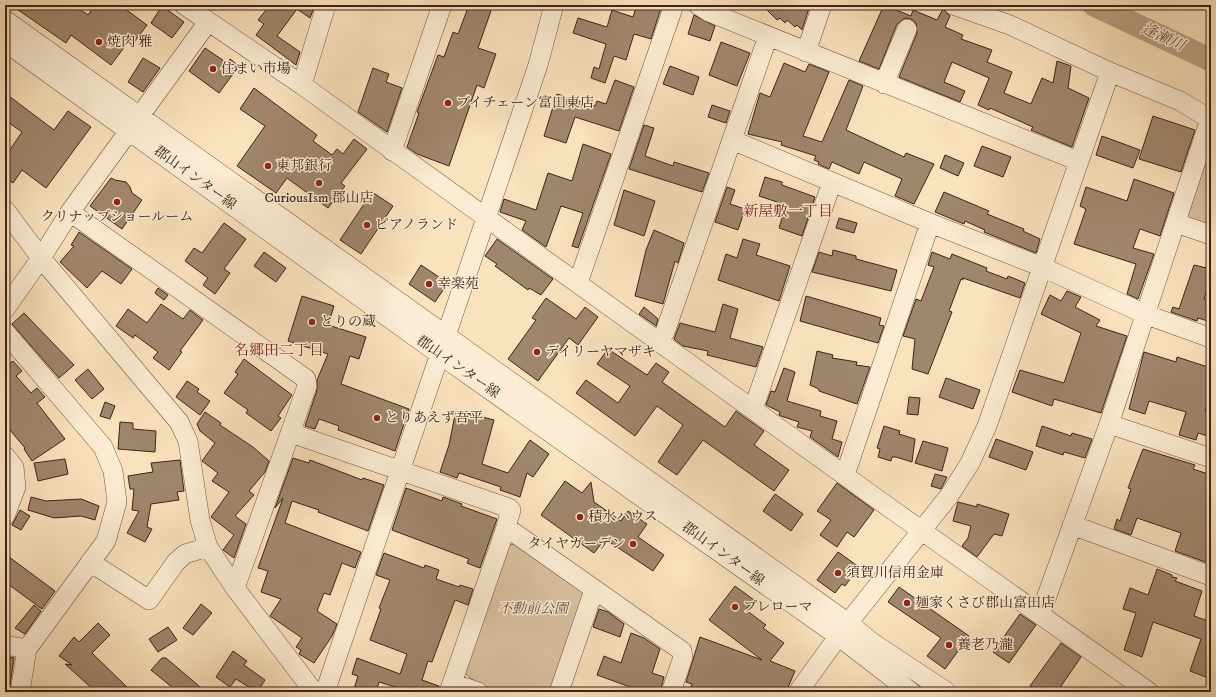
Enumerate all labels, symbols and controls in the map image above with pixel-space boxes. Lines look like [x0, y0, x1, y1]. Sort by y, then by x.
water label: 逢瀬川 [1139, 19, 1189, 56]
place label: 焼肉 雅 [107, 33, 152, 51]
marker: 焼肉 雅 [94, 37, 104, 47]
place label: 住まい市場 [221, 60, 291, 78]
marker: 住まい市場 [208, 64, 218, 74]
place label: ブイチェーン富田東店 [456, 94, 594, 112]
marker: ブイチェーン富田東店 [443, 98, 453, 108]
street label: 郡山インター線 [150, 142, 240, 214]
place label: 東邦銀行 [276, 157, 332, 175]
marker: 東邦銀行 [263, 161, 273, 171]
marker: CuriousIsm 郡山店 [314, 178, 324, 188]
place label: CuriousIsm 郡山店 [264, 189, 374, 207]
marker: クリナップショールーム [112, 197, 122, 207]
district label: 新屋敷一丁目 [743, 202, 833, 221]
place label: クリナップショールーム [41, 208, 193, 226]
place label: ピアノランド [375, 216, 458, 234]
marker: ピアノランド [362, 220, 372, 230]
place label: 幸楽苑 [437, 275, 479, 293]
marker: 幸楽苑 [424, 279, 434, 289]
place label: とりの蔵 [320, 313, 376, 331]
marker: とりの蔵 [307, 317, 317, 327]
street label: 郡山インター線 [413, 332, 503, 402]
district label: 名郷田二丁目 [234, 341, 324, 360]
place label: デイリーヤマザキ [545, 343, 656, 361]
marker: デイリーヤマザキ [532, 347, 542, 357]
place label: とりあえず吾平 [385, 409, 483, 427]
marker: とりあえず吾平 [372, 413, 382, 423]
place label: 積水ハウス [588, 508, 658, 526]
marker: 積水ハウス [575, 512, 585, 522]
street label: 郡山インター線 [678, 518, 768, 590]
place label: タイヤガーデン [528, 535, 625, 553]
marker: タイヤガーデン [628, 539, 638, 549]
place label: 須賀川信用金庫 [846, 564, 944, 582]
marker: 須賀川信用金庫 [833, 568, 843, 578]
place label: 麺家くさび郡山富田店 [915, 594, 1055, 612]
place label: プレローマ [743, 598, 812, 616]
marker: 麺家くさび郡山富田店 [902, 598, 912, 608]
park label: 不動前公園 [498, 600, 570, 618]
marker: プレローマ [730, 602, 740, 612]
place label: 養老乃瀧 [957, 636, 1013, 654]
marker: 養老乃瀧 [944, 640, 954, 650]

